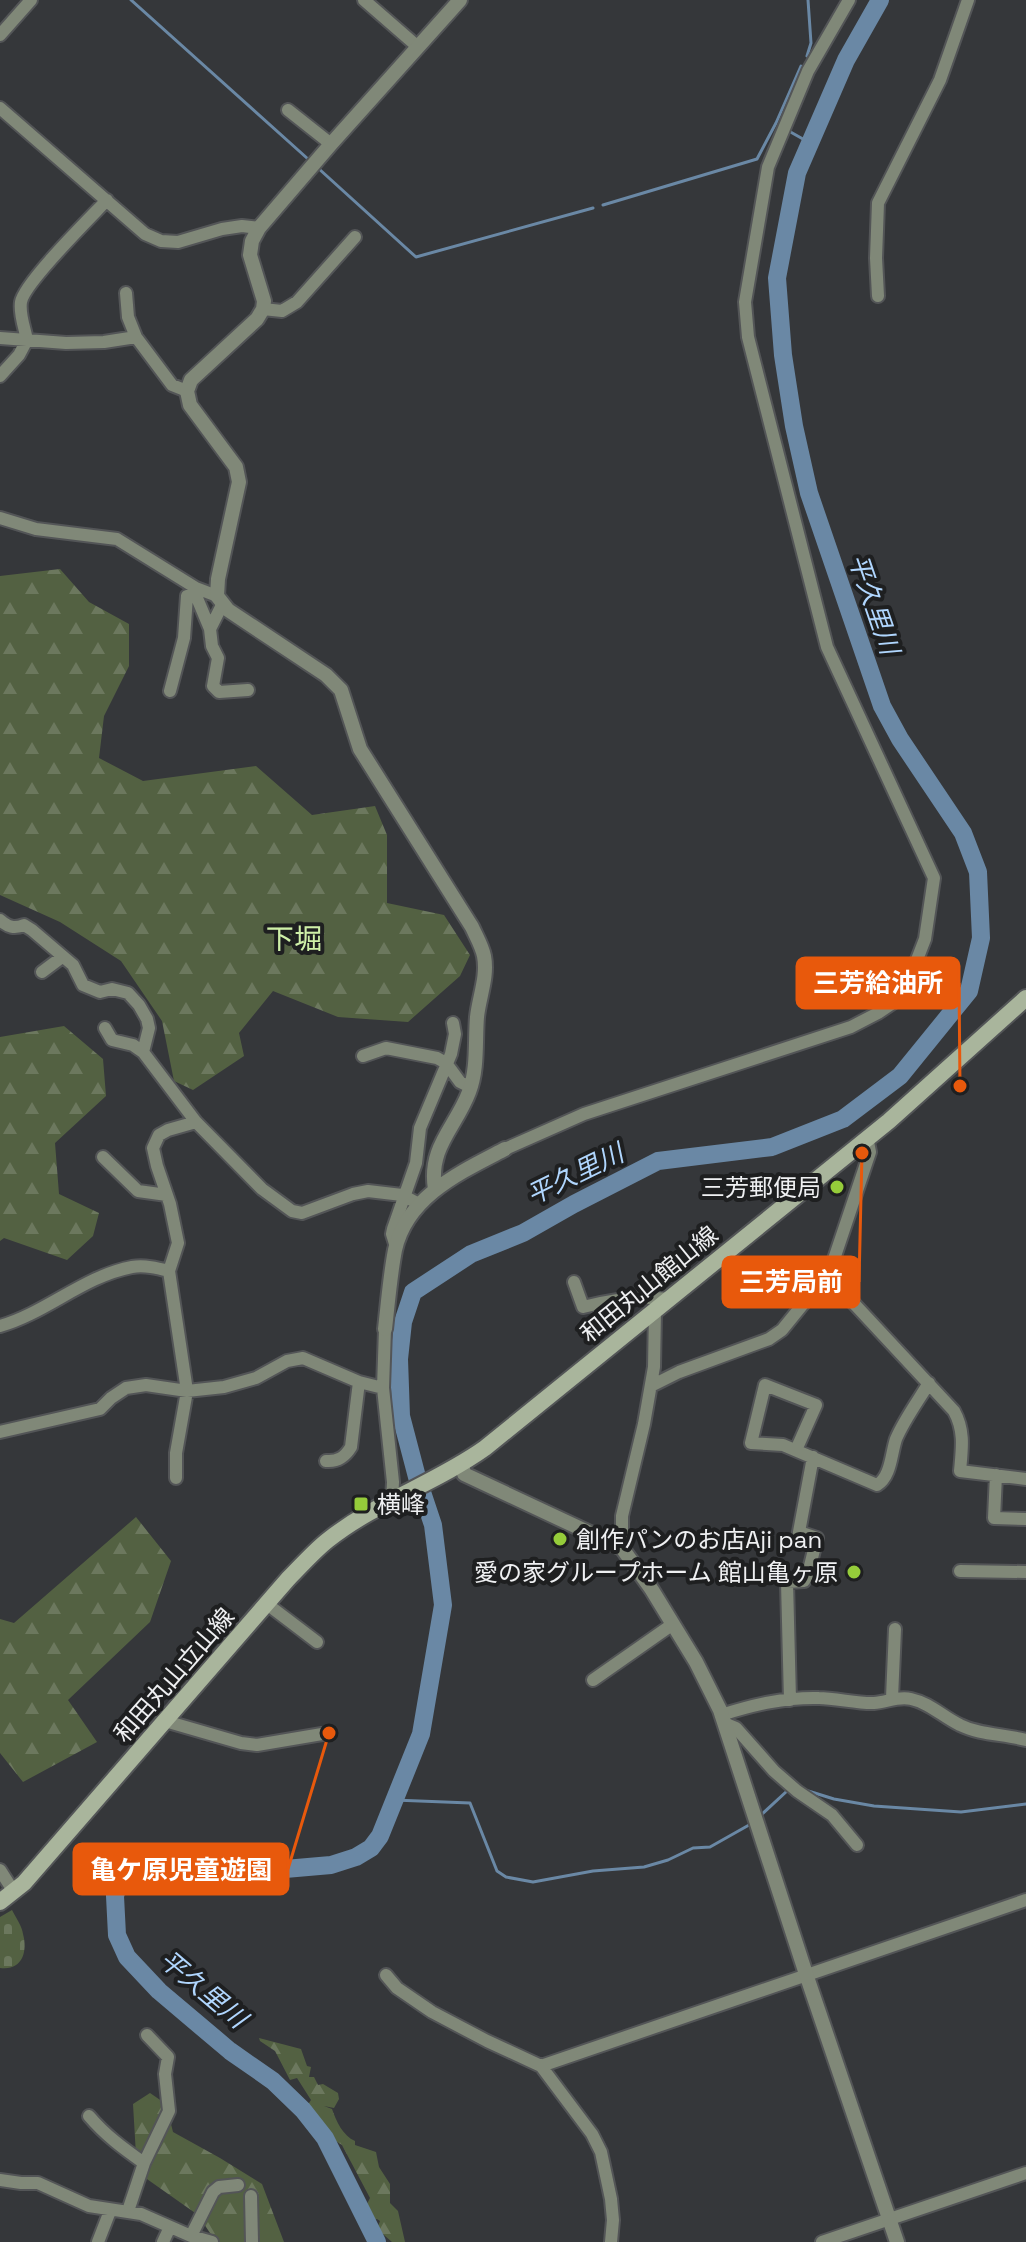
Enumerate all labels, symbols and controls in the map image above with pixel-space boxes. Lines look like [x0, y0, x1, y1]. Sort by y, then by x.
water label: 平久里川 [841, 549, 908, 662]
district label: 下堀 [266, 921, 322, 957]
callout: 三芳給油所 [797, 958, 959, 1008]
text: 三芳給油所 [813, 966, 943, 1000]
water label: 平久里川 [521, 1135, 632, 1212]
place label: 三芳郵便局 [701, 1172, 821, 1203]
marker: 三芳郵便局 [828, 1178, 846, 1196]
street label: 和田丸山館山線 [574, 1219, 724, 1349]
callout: 三芳局前 [723, 1257, 859, 1307]
text: 三芳局前 [739, 1265, 843, 1299]
place label: 横峰 [377, 1489, 425, 1520]
marker: 横峰 [352, 1495, 370, 1513]
place label: 創作パンのお店Aji pan [576, 1524, 822, 1555]
marker: 創作パンのお店Aji pan [551, 1530, 569, 1548]
place label: 愛の家グループホーム 館山亀ヶ原 [474, 1557, 838, 1588]
marker: 愛の家グループホーム 館山亀ヶ原 [845, 1563, 863, 1581]
street label: 和田丸山立山線 [107, 1601, 241, 1749]
callout: 亀ケ原児童遊園 [74, 1844, 288, 1894]
text: 亀ケ原児童遊園 [90, 1853, 272, 1887]
water label: 平久里川 [152, 1943, 256, 2037]

